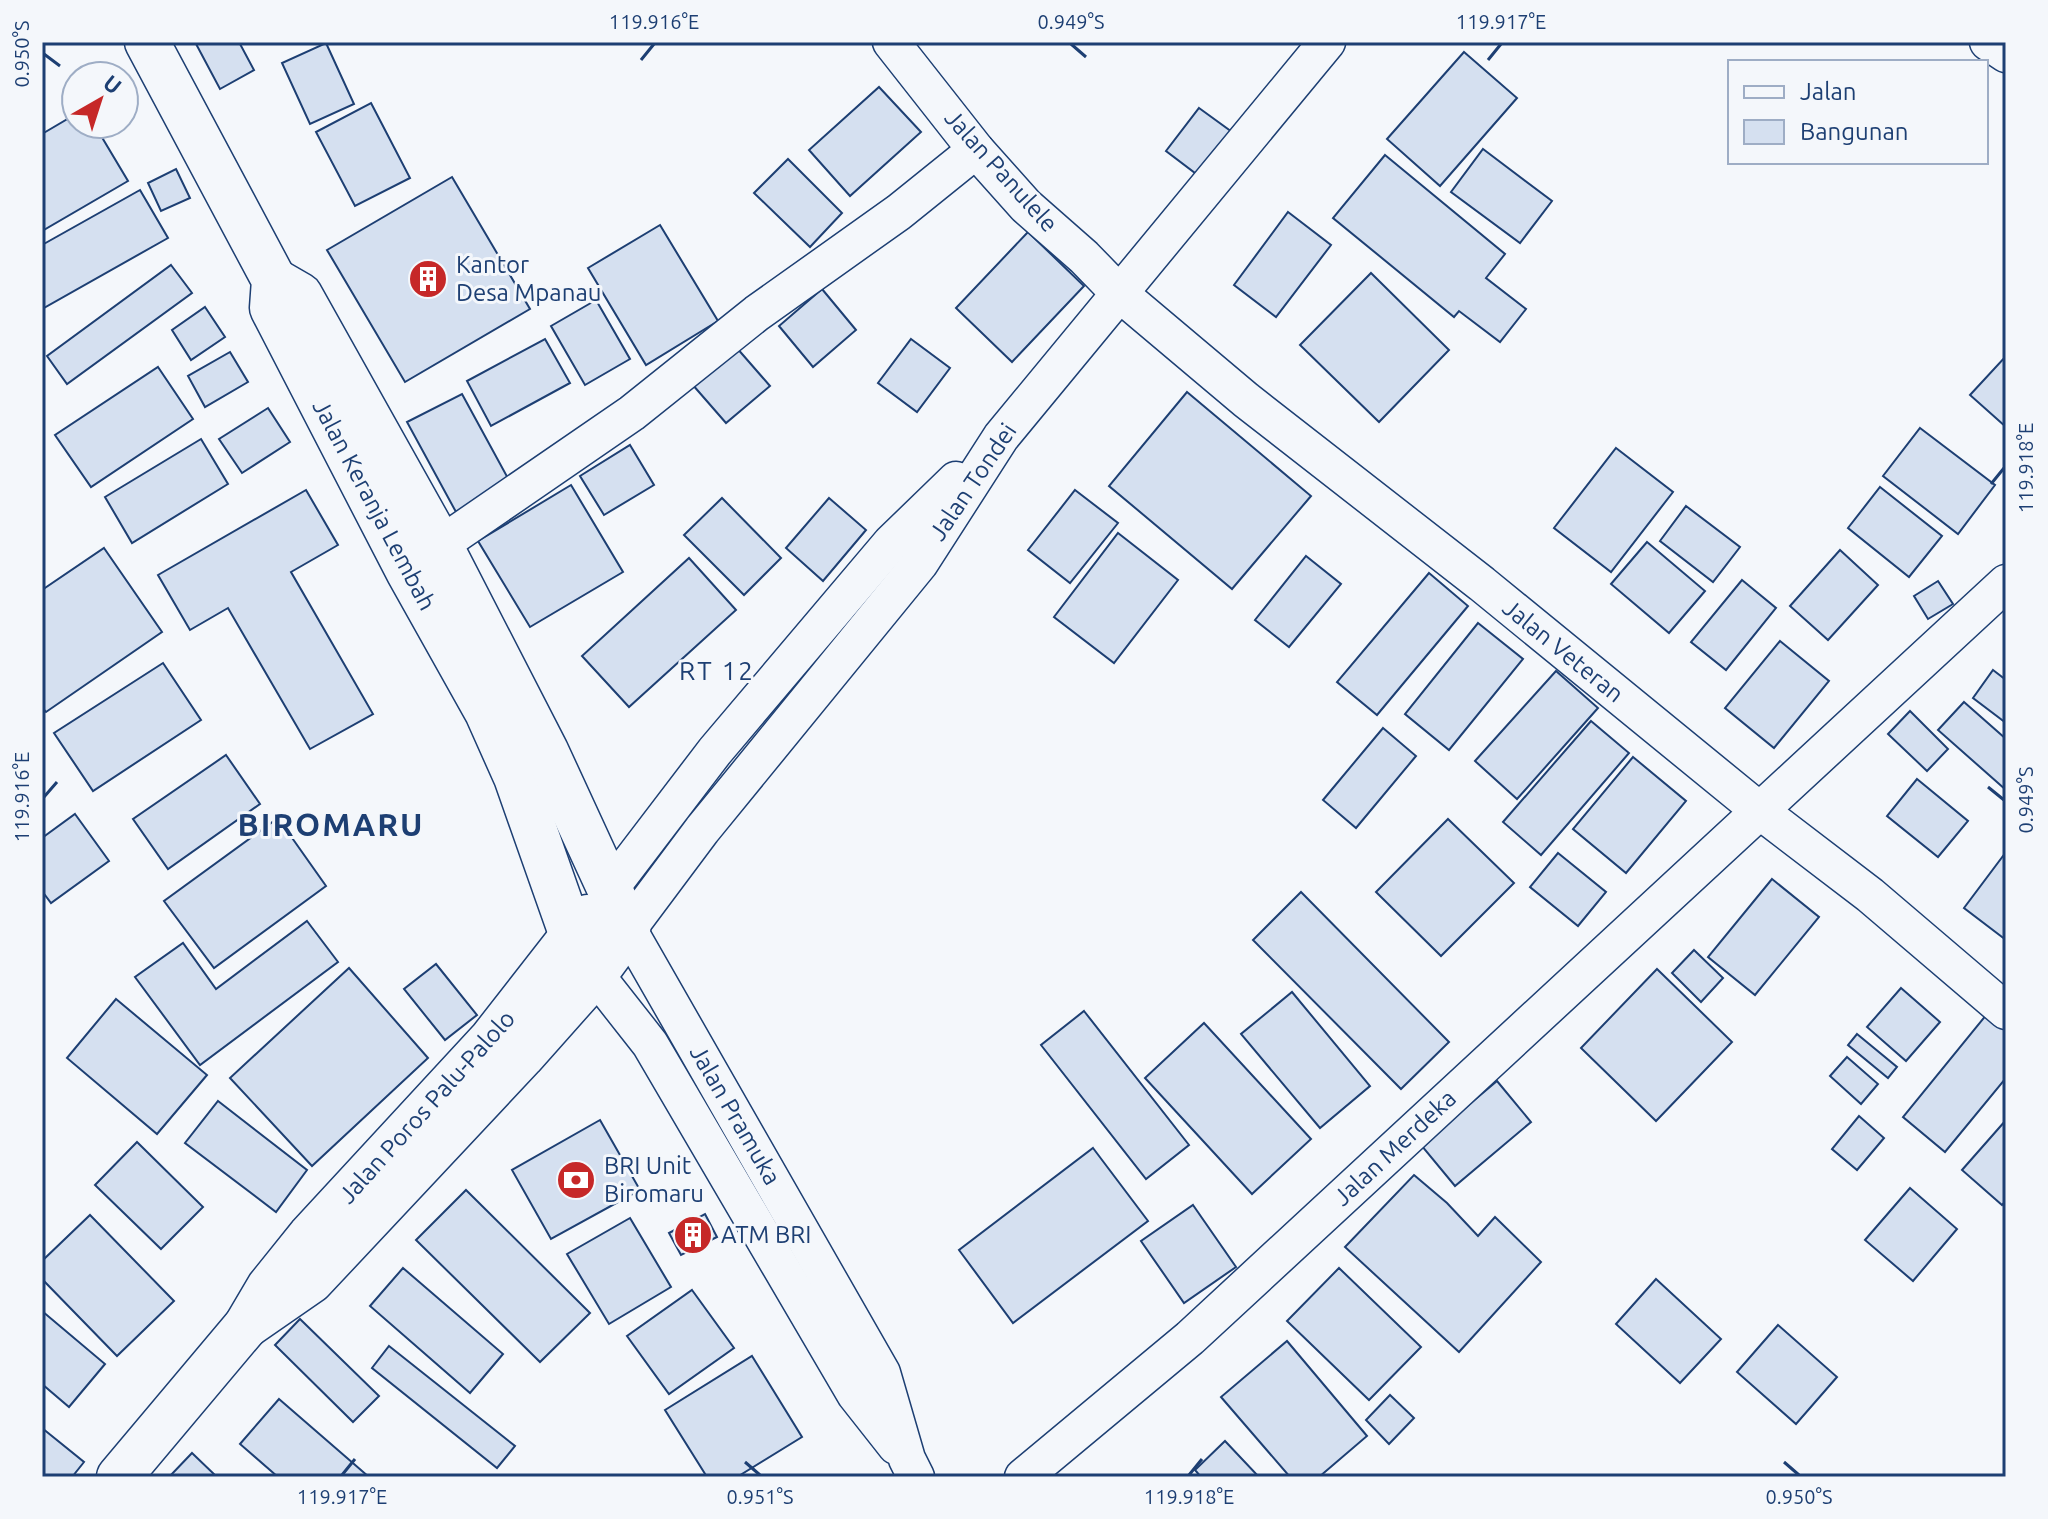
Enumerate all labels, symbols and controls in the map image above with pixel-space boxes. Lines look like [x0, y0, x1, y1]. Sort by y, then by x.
text: 119.916°E [609, 10, 699, 33]
text: 0.949°S [1038, 10, 1104, 33]
text: 119.917°E [1456, 10, 1546, 33]
text: 0.950°S [10, 21, 33, 87]
north arrow [60, 60, 140, 140]
legend [1728, 60, 1988, 164]
text: U [99, 69, 127, 99]
text: Jalan [1800, 78, 1857, 105]
street label: Jalan Panulele [939, 104, 1063, 237]
text: Bangunan [1800, 118, 1909, 145]
place label: Kantor Desa Mpanau [456, 251, 601, 306]
building icon: Kantor Desa Mpanau [407, 258, 449, 300]
street label: Jalan Keranja Lembah [307, 395, 441, 615]
street label: Jalan Tondei [924, 418, 1022, 545]
text: 119.918°E [2014, 423, 2037, 513]
street label: Jalan Veteran [1498, 594, 1629, 707]
district label: RT 12 [679, 656, 755, 685]
text: 119.916°E [10, 752, 33, 842]
text: 0.949°S [2014, 767, 2037, 833]
district label: BIROMARU [238, 806, 424, 842]
street label: Jalan Poros Palu-Palolo [333, 1005, 520, 1208]
street label: Jalan Pramuka [685, 1040, 786, 1189]
street label: Jalan Merdeka [1328, 1084, 1461, 1211]
place label: BRI Unit Biromaru [604, 1152, 704, 1207]
bank icon: BRI Unit Biromaru [555, 1159, 597, 1201]
building icon: ATM BRI [672, 1214, 714, 1256]
place label: ATM BRI [721, 1221, 811, 1248]
text: 119.917°E [297, 1485, 387, 1508]
text: 0.951°S [727, 1485, 793, 1508]
text: 119.918°E [1144, 1485, 1234, 1508]
text: 0.950°S [1766, 1485, 1832, 1508]

